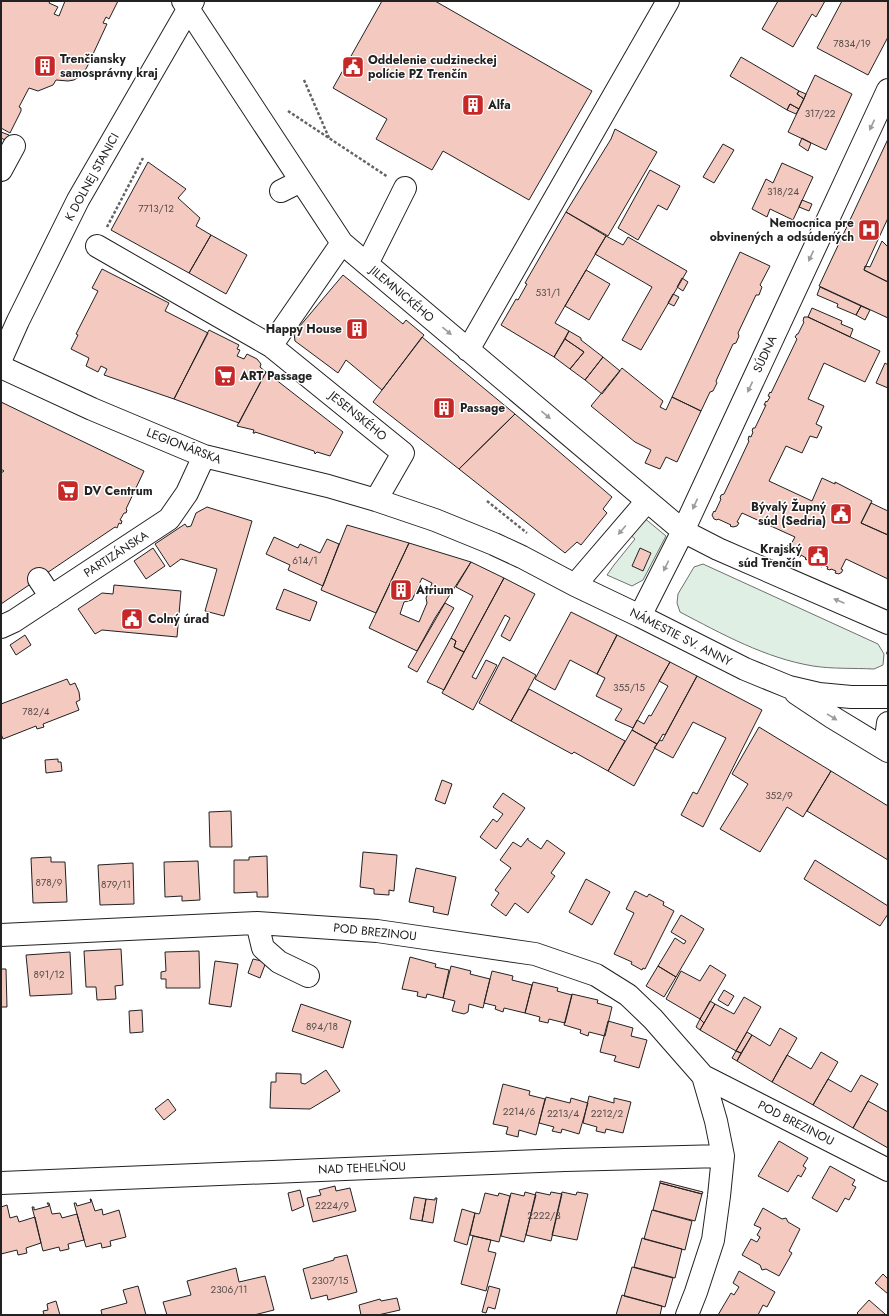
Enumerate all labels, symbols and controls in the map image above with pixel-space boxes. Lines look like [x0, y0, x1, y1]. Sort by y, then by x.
house number: 7834/19 [833, 36, 871, 51]
place label: Trenčiansky samosprávny kraj [60, 50, 158, 82]
place label: Oddelenie cudzineckej polície PZ Trenčín [368, 51, 497, 83]
building icon: Trenčiansky samosprávny kraj [32, 53, 58, 79]
public building icon: Oddelenie cudzineckej polície PZ Trenčín [340, 54, 366, 80]
building icon: Alfa [460, 92, 486, 118]
place label: Alfa [487, 96, 511, 114]
house number: 317/22 [805, 106, 836, 121]
one-way arrow [868, 120, 874, 132]
street label: K DOLNEJ STANICI [60, 130, 124, 224]
house number: 318/24 [767, 184, 799, 199]
house number: 7713/12 [138, 201, 174, 216]
place label: Nemocnica pre obvinených a odsúdených [710, 214, 854, 246]
hospital icon: Nemocnica pre obvinených a odsúdených [856, 217, 882, 243]
one-way arrow [808, 250, 814, 262]
street label: JILEMNICKÉHO [364, 260, 438, 326]
house number: 531/1 [535, 285, 561, 300]
building icon: Happy House [344, 316, 370, 342]
place label: Happy House [266, 320, 342, 338]
one-way arrow [441, 327, 452, 336]
street label: SÚDNA [749, 332, 782, 376]
supermarket icon: ART Passage [212, 363, 238, 389]
place label: ART Passage [239, 367, 312, 385]
one-way arrow [747, 381, 753, 392]
street label: JESENSKÉHO [324, 386, 391, 445]
building icon: Passage [431, 395, 457, 421]
place label: Passage [460, 399, 505, 417]
one-way arrow [540, 411, 551, 420]
street label: LEGIONÁRSKA [144, 423, 224, 469]
supermarket icon: DV Centrum [55, 478, 81, 504]
place label: DV Centrum [84, 482, 153, 500]
place label: Bývalý Župný súd (Sedria) [751, 498, 827, 530]
one-way arrow [692, 499, 698, 510]
public building icon: Bývalý Župný súd (Sedria) [828, 501, 854, 527]
one-way arrow [617, 525, 626, 536]
street label: PARTIZÁNSKA [80, 526, 152, 582]
place label: Krajský súd Trenčín [738, 540, 803, 572]
public building icon: Krajský súd Trenčín [805, 543, 831, 569]
house number: 614/1 [292, 553, 318, 568]
one-way arrow [662, 560, 669, 572]
building icon: Atrium [388, 577, 414, 603]
place label: Atrium [415, 581, 454, 599]
one-way arrow [832, 597, 844, 603]
street label: NÁMESTIE SV. ANNY [627, 603, 735, 671]
public building icon: Colný úrad [119, 606, 145, 632]
place label: Colný úrad [148, 610, 209, 628]
house number: 355/15 [613, 680, 645, 695]
house number: 782/4 [22, 704, 50, 719]
one-way arrow [827, 713, 838, 721]
house number: 352/9 [765, 788, 793, 803]
house number: 878/9 [36, 875, 63, 890]
house number: 879/11 [101, 877, 131, 892]
street label: POD BREZINOU [332, 919, 418, 945]
house number: 891/12 [33, 967, 65, 982]
house number: 894/18 [306, 1019, 338, 1034]
street label: POD BREZINOU [755, 1096, 837, 1150]
house number: 2214/6 [503, 1104, 536, 1119]
house number: 2213/4 [547, 1106, 579, 1121]
house number: 2212/2 [591, 1106, 624, 1121]
street label: NAD TEHELŇOU [318, 1157, 406, 1179]
house number: 2224/9 [315, 1198, 349, 1213]
house number: 2222/3 [527, 1208, 561, 1223]
house number: 2307/15 [312, 1273, 349, 1288]
house number: 2306/11 [210, 1282, 248, 1297]

